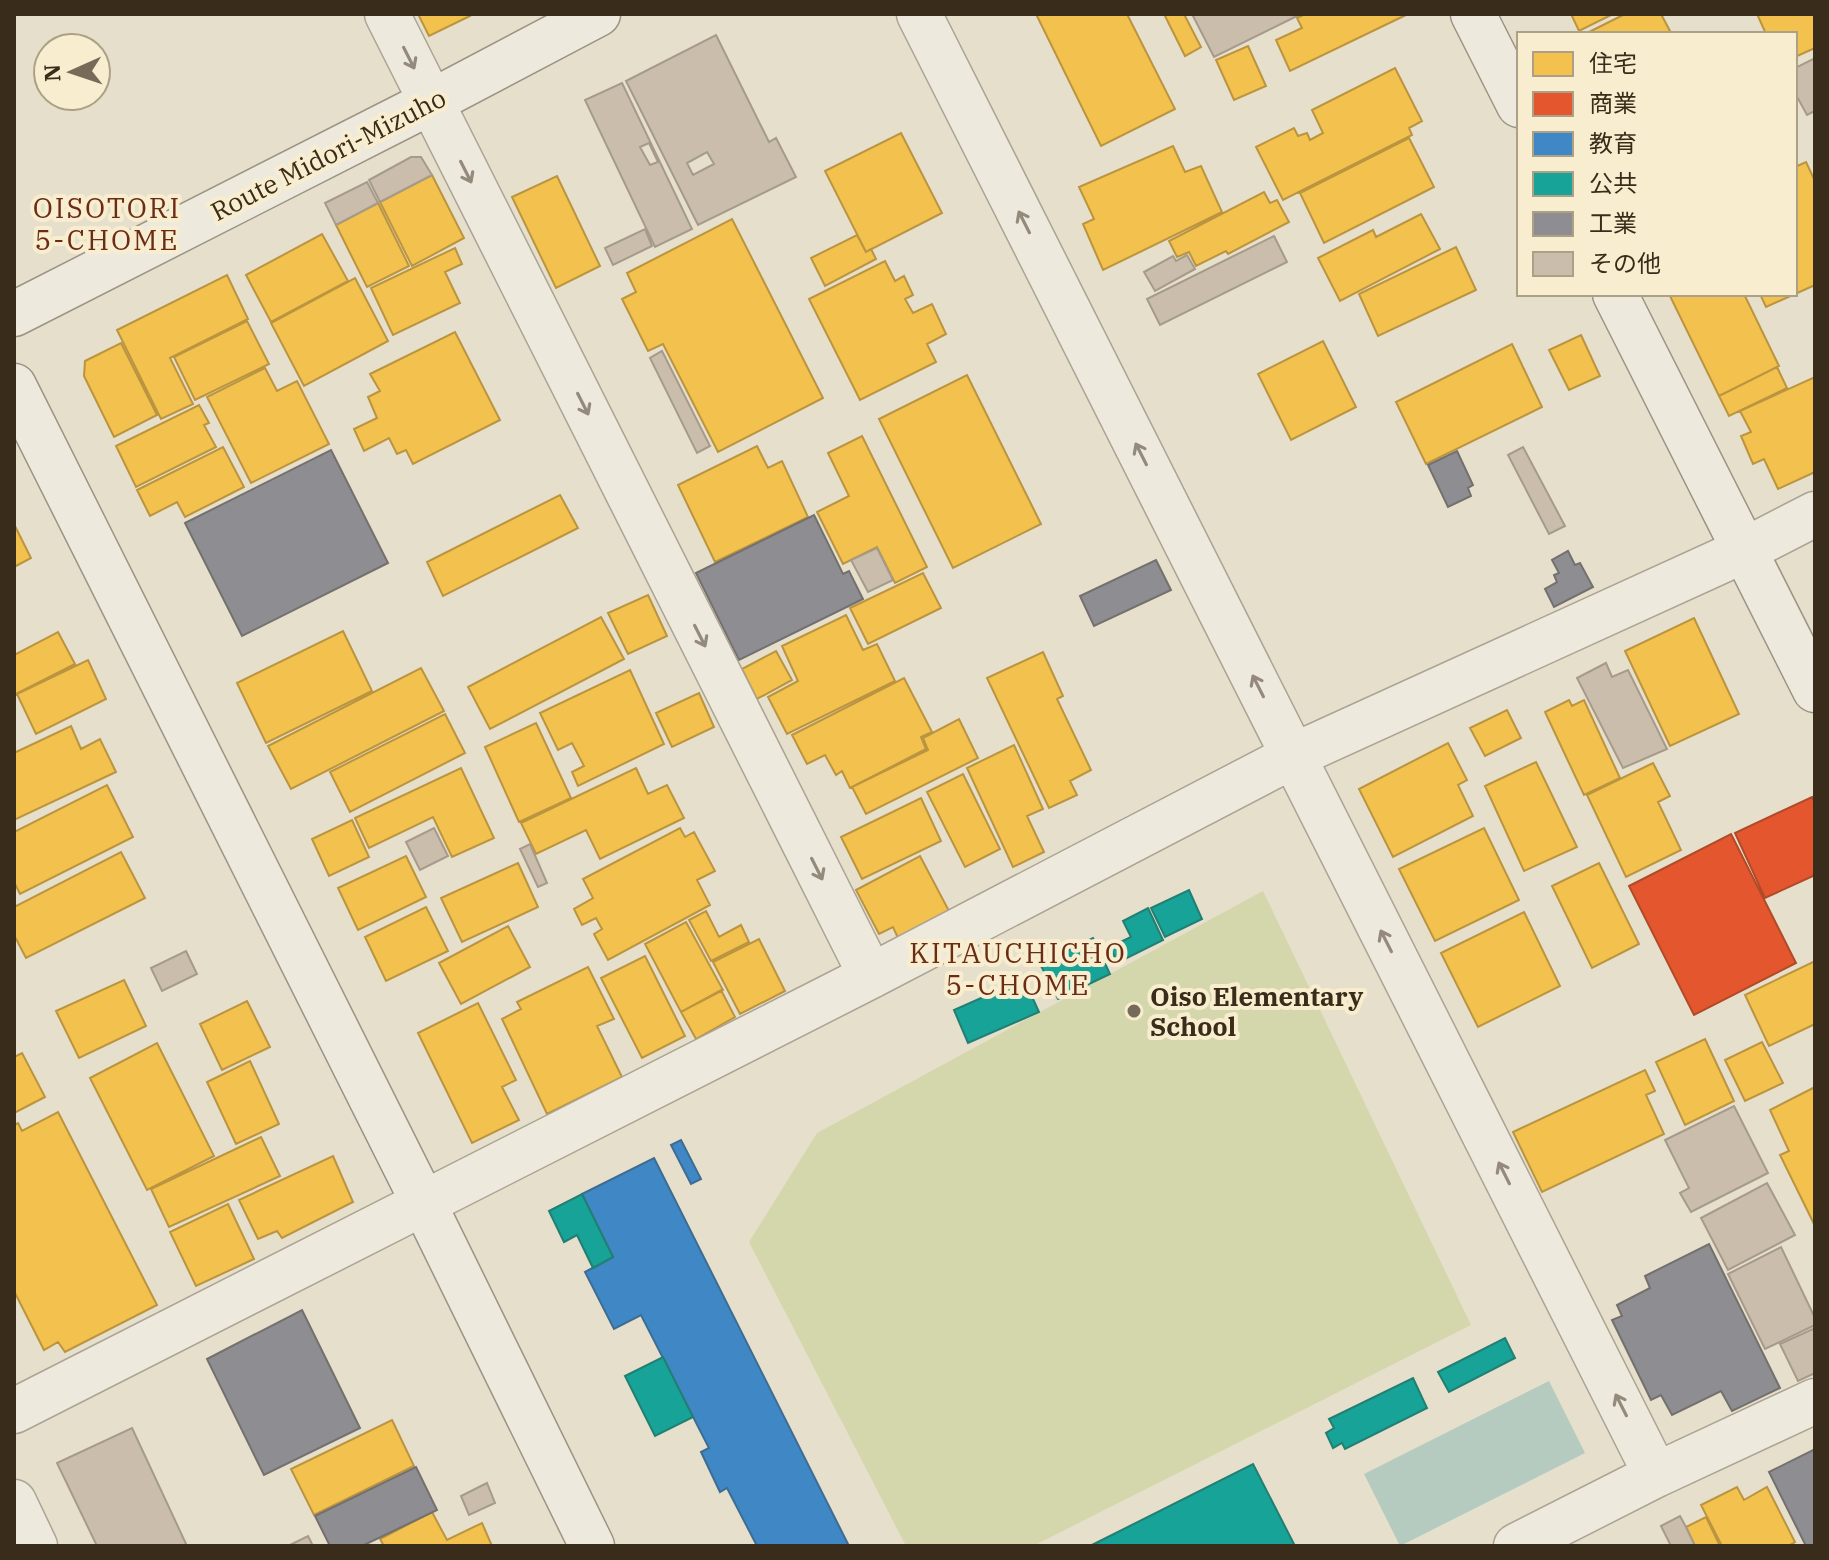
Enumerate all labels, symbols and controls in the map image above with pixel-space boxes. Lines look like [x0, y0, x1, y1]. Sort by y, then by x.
north arrow [32, 32, 112, 112]
legend [1517, 32, 1797, 296]
one-way arrow [402, 46, 417, 70]
text: 住宅 [1589, 47, 1637, 79]
text: N [37, 64, 66, 83]
street label: Route Midori-Mizuho [205, 80, 451, 228]
text: 商業 [1589, 87, 1637, 119]
text: 教育 [1589, 127, 1637, 159]
one-way arrow [459, 159, 475, 183]
text: 公共 [1589, 167, 1637, 199]
district label: OISOTORI 5-CHOME [33, 189, 181, 258]
text: 工業 [1589, 207, 1637, 239]
one-way arrow [1015, 211, 1031, 235]
text: その他 [1589, 247, 1661, 279]
one-way arrow [576, 392, 592, 416]
one-way arrow [1132, 443, 1148, 467]
one-way arrow [693, 624, 708, 648]
one-way arrow [1249, 675, 1265, 699]
one-way arrow [810, 856, 825, 880]
one-way arrow [1378, 930, 1394, 954]
district label: KITAUCHICHO 5-CHOME [909, 934, 1127, 1003]
place label: Oiso Elementary School [1150, 979, 1363, 1043]
marker: Oiso Elementary School [1125, 1002, 1143, 1020]
one-way arrow [1495, 1162, 1511, 1186]
one-way arrow [1613, 1394, 1628, 1418]

